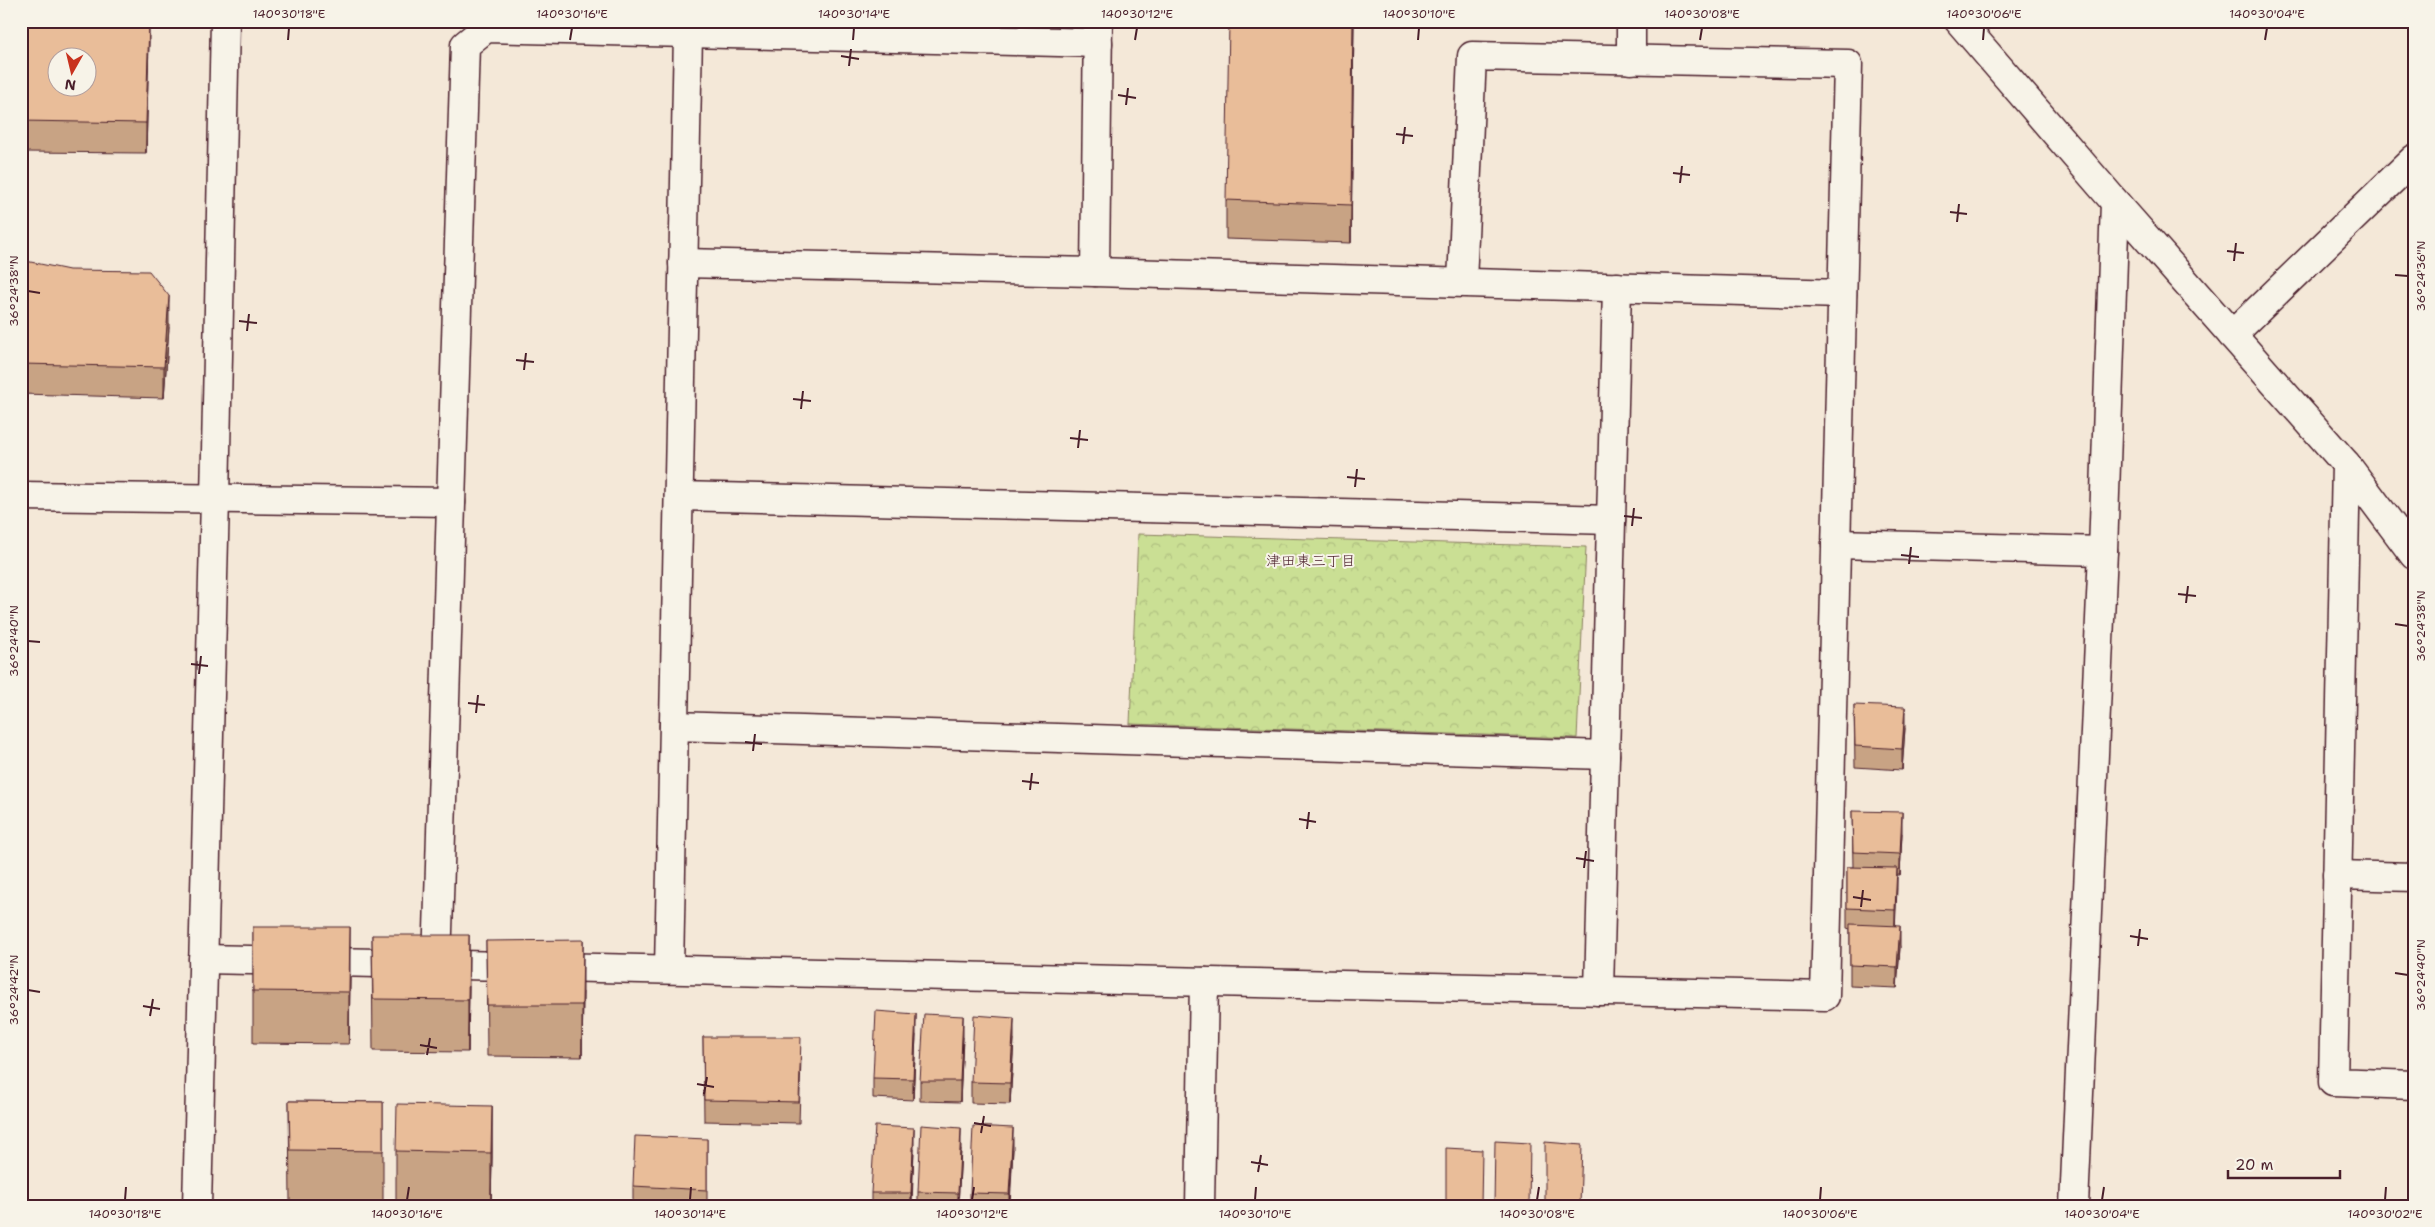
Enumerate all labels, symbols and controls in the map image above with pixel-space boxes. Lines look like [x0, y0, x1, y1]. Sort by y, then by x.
text: 140°30'18"E [253, 6, 325, 22]
text: 140°30'16"E [536, 6, 608, 22]
text: 140°30'14"E [818, 6, 890, 22]
text: 140°30'12"E [1101, 6, 1173, 22]
text: 140°30'10"E [1383, 6, 1455, 22]
text: 140°30'08"E [1664, 6, 1740, 22]
text: 140°30'06"E [1947, 6, 2021, 22]
text: 140°30'04"E [2229, 6, 2305, 22]
north arrow [48, 48, 98, 98]
text: N [63, 75, 77, 95]
text: 36°24'36"N [2413, 241, 2429, 311]
text: 36°24'38"N [6, 255, 22, 327]
district label: 津田東三丁目 [1266, 551, 1356, 571]
text: 36°24'38"N [2413, 590, 2429, 662]
text: 36°24'40"N [6, 605, 22, 677]
text: 36°24'40"N [2413, 939, 2429, 1011]
text: 36°24'42"N [6, 955, 22, 1025]
scale bar [2228, 1147, 2340, 1179]
text: 20 m [2235, 1155, 2274, 1175]
text: 140°30'18"E [89, 1206, 161, 1222]
text: 140°30'16"E [371, 1206, 443, 1222]
text: 140°30'14"E [654, 1206, 726, 1222]
text: 140°30'12"E [936, 1206, 1008, 1222]
text: 140°30'10"E [1219, 1206, 1291, 1222]
text: 140°30'08"E [1499, 1206, 1575, 1222]
text: 140°30'06"E [1783, 1206, 1857, 1222]
text: 140°30'04"E [2064, 1206, 2140, 1222]
text: 140°30'02"E [2348, 1206, 2422, 1222]

